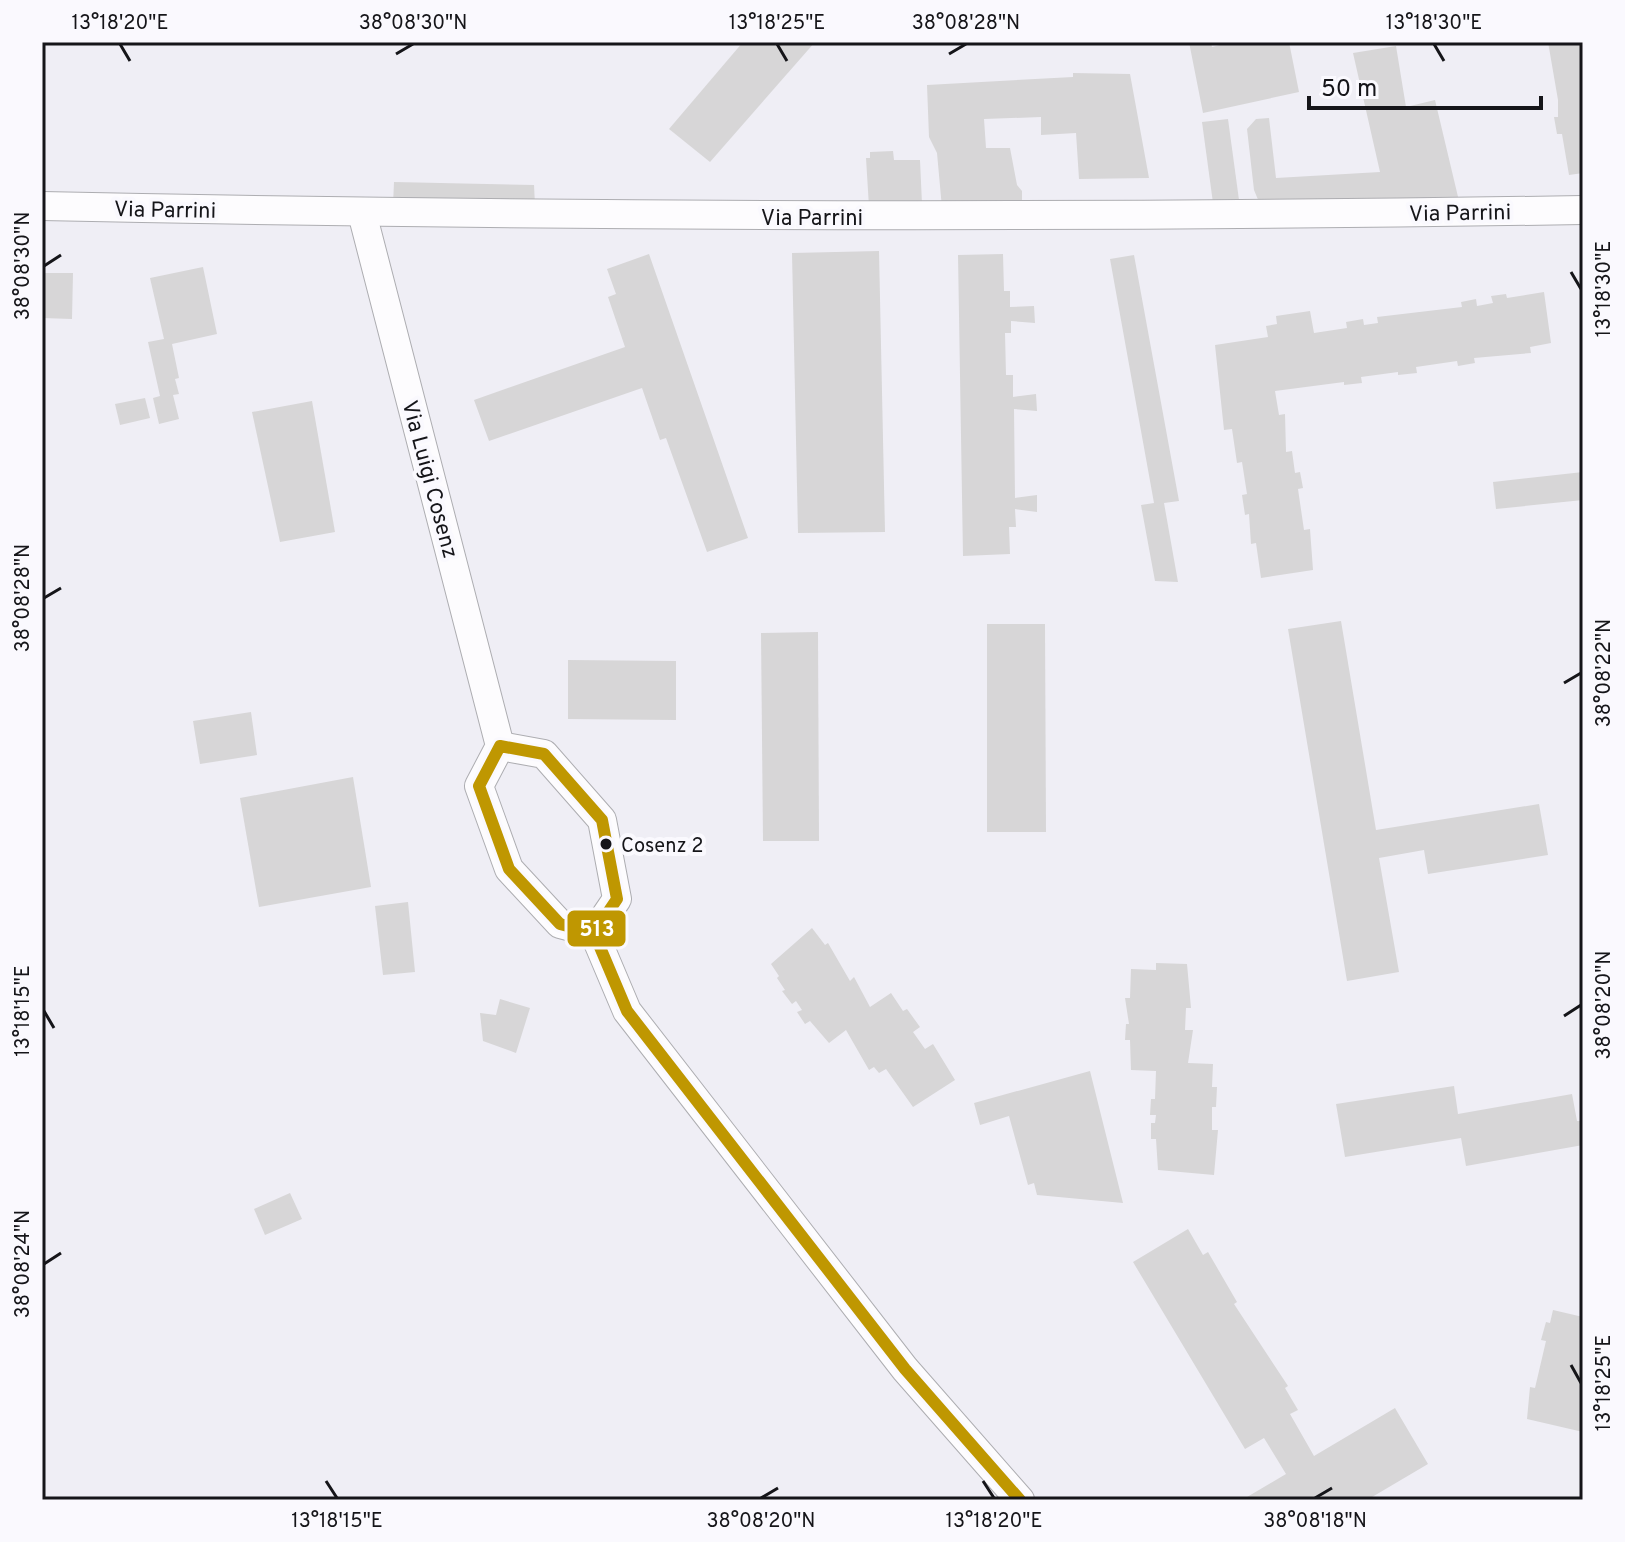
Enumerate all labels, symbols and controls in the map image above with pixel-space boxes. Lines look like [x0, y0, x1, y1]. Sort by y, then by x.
text: 13°18'20"E [72, 11, 168, 37]
text: 38°08'30"N [359, 11, 467, 37]
text: 13°18'25"E [729, 11, 825, 37]
text: 38°08'28"N [912, 11, 1020, 37]
text: 13°18'30"E [1386, 11, 1482, 37]
scale bar [1309, 60, 1541, 110]
text: 50 m [1321, 75, 1377, 105]
street label: Via Parrini [114, 197, 216, 226]
street label: Via Parrini [1409, 200, 1511, 229]
street label: Via Parrini [761, 206, 863, 233]
text: 38°08'30"N [11, 212, 37, 320]
text: 13°18'30"E [1592, 241, 1618, 337]
street label: Via Luigi Cosenz [395, 398, 463, 561]
text: 38°08'28"N [11, 544, 37, 652]
text: 38°08'22"N [1592, 619, 1618, 727]
place label: Cosenz 2 [621, 834, 703, 860]
marker: Cosenz 2 [598, 836, 614, 852]
line badge: 513 [566, 909, 627, 948]
text: 513 [579, 917, 615, 944]
text: 38°08'20"N [1592, 950, 1618, 1060]
text: 13°18'15"E [11, 965, 37, 1057]
text: 38°08'24"N [11, 1210, 37, 1318]
text: 13°18'25"E [1592, 1335, 1618, 1431]
text: 13°18'15"E [291, 1509, 383, 1535]
text: 38°08'20"N [706, 1509, 816, 1535]
text: 13°18'20"E [946, 1509, 1042, 1535]
text: 38°08'18"N [1263, 1509, 1367, 1535]

